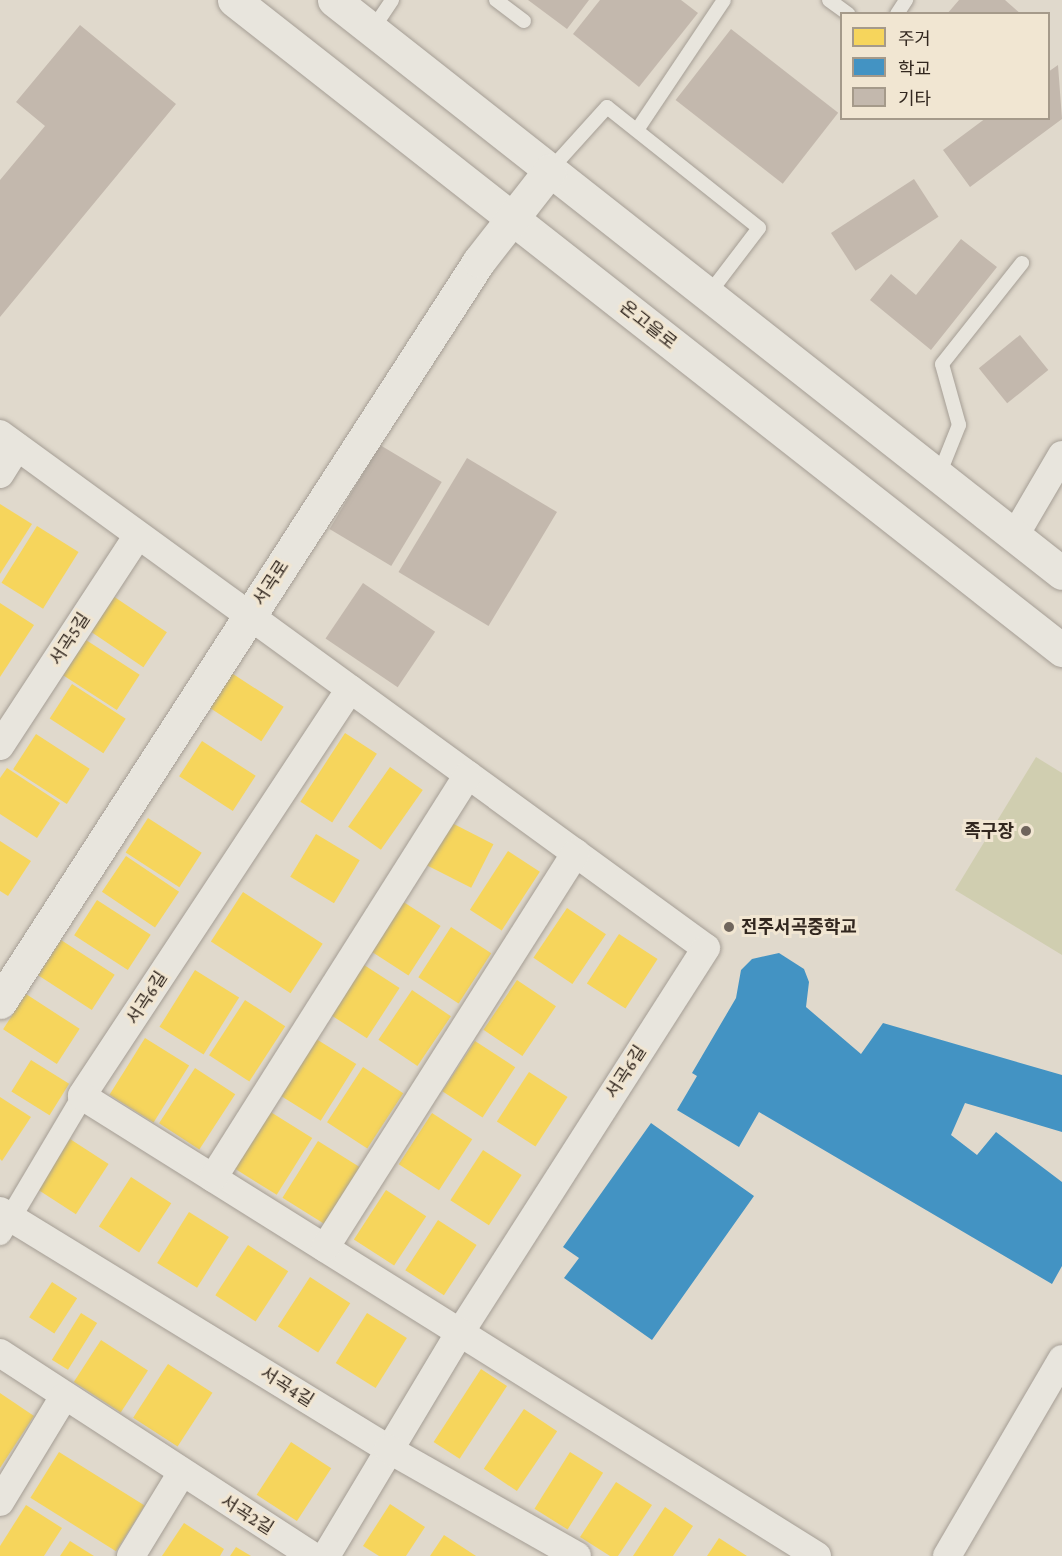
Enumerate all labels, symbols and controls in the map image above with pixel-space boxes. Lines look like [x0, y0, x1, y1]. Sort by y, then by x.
legend [840, 12, 1050, 120]
text: 주거 [898, 29, 931, 49]
text: 학교 [898, 59, 931, 79]
text: 기타 [898, 89, 931, 109]
street label: 온고을로 [615, 296, 681, 354]
street label: 서곡로 [248, 556, 294, 610]
street label: 서곡5길 [45, 609, 95, 669]
place label: 족구장 [964, 820, 1014, 842]
marker: 족구장 [1019, 824, 1033, 838]
place label: 전주서곡중학교 [741, 916, 857, 938]
marker: 전주서곡중학교 [722, 920, 736, 934]
street label: 서곡6길 [122, 967, 172, 1029]
street label: 서곡6길 [601, 1041, 651, 1103]
street label: 서곡4길 [256, 1362, 318, 1412]
street label: 서곡2길 [217, 1490, 277, 1540]

